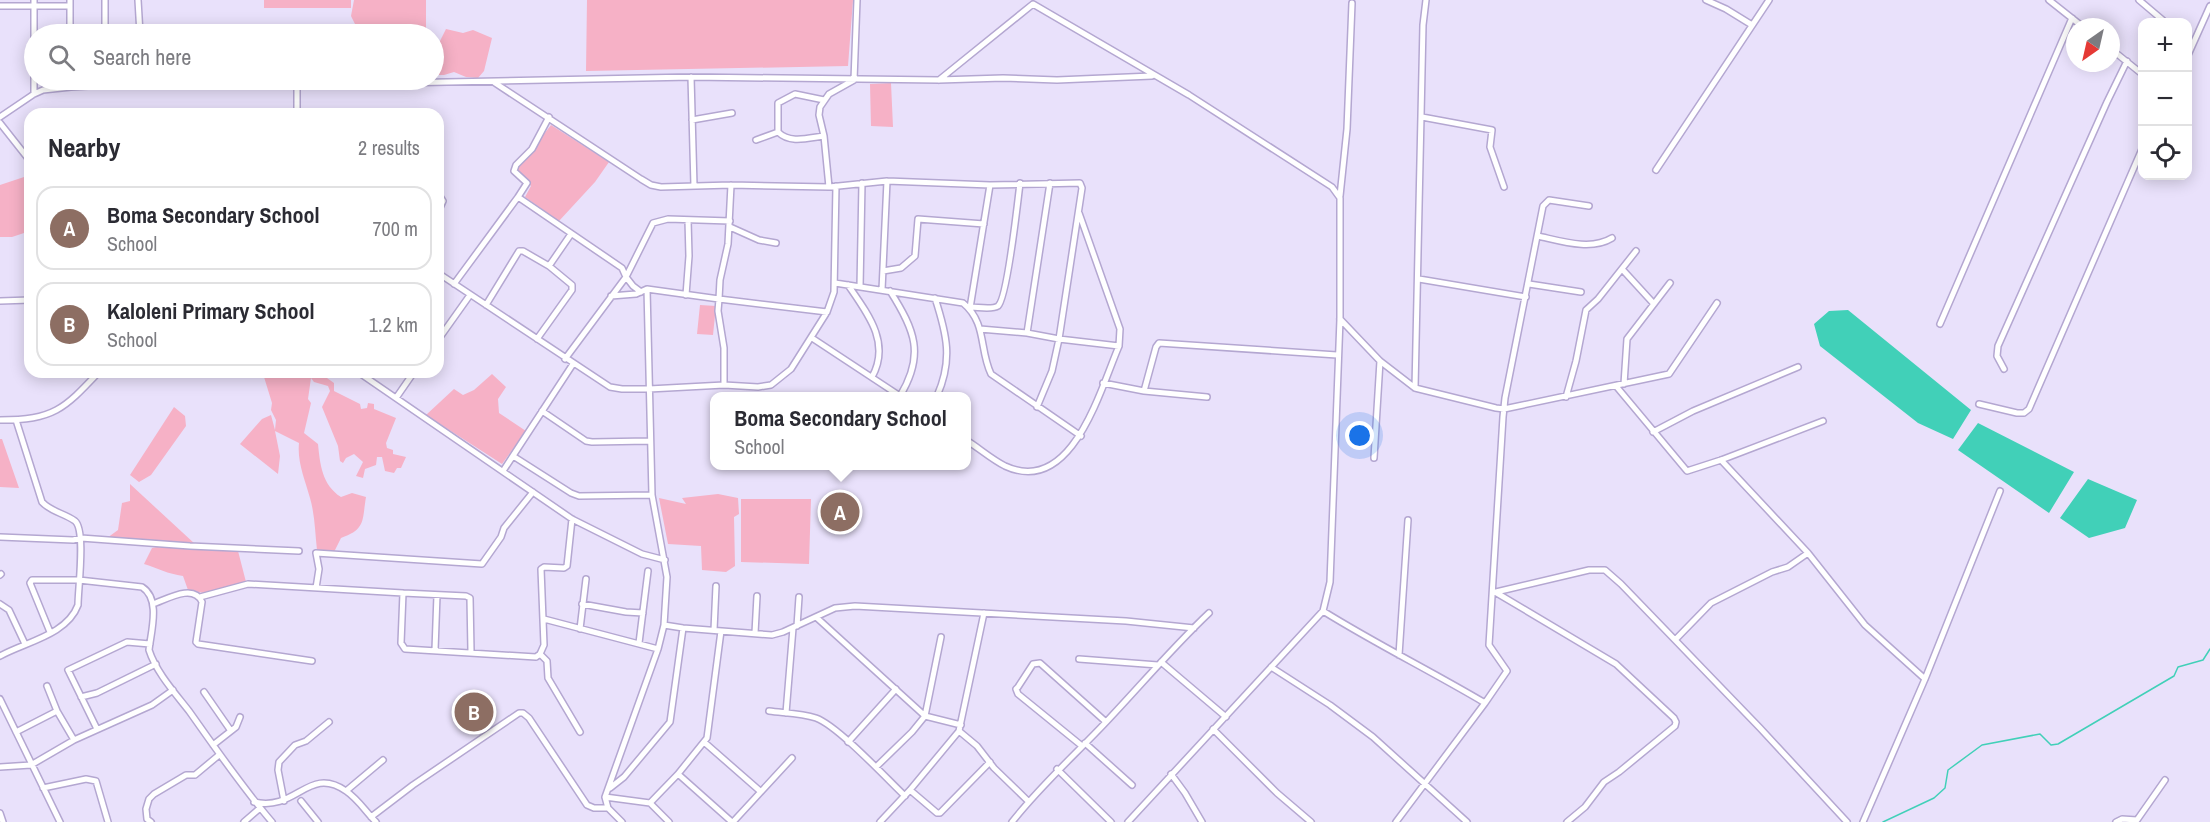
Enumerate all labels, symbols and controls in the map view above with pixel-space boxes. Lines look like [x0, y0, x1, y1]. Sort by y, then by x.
north arrow [2066, 18, 2120, 72]
map controls [2138, 18, 2192, 180]
button: + [2138, 18, 2192, 72]
search box [24, 24, 444, 90]
icon: search [45, 41, 78, 74]
text: Search here [93, 42, 191, 72]
button: − [2138, 72, 2192, 126]
button: locate [2138, 126, 2192, 180]
text: Nearby [48, 130, 120, 165]
text: 2 results [358, 134, 420, 161]
text: Boma Secondary School [107, 200, 320, 230]
text: A [64, 215, 75, 242]
text: 700 m [372, 215, 418, 242]
text: School [107, 230, 157, 257]
text: Kaloleni Primary School [107, 296, 315, 326]
text: B [64, 311, 75, 338]
text: 1.2 km [369, 311, 418, 338]
text: School [107, 326, 157, 353]
popup [710, 392, 971, 470]
text: Boma Secondary School [734, 403, 947, 433]
your location [1345, 421, 1374, 450]
text: School [734, 433, 784, 460]
pin: A [820, 490, 860, 534]
pin: B [454, 690, 494, 734]

